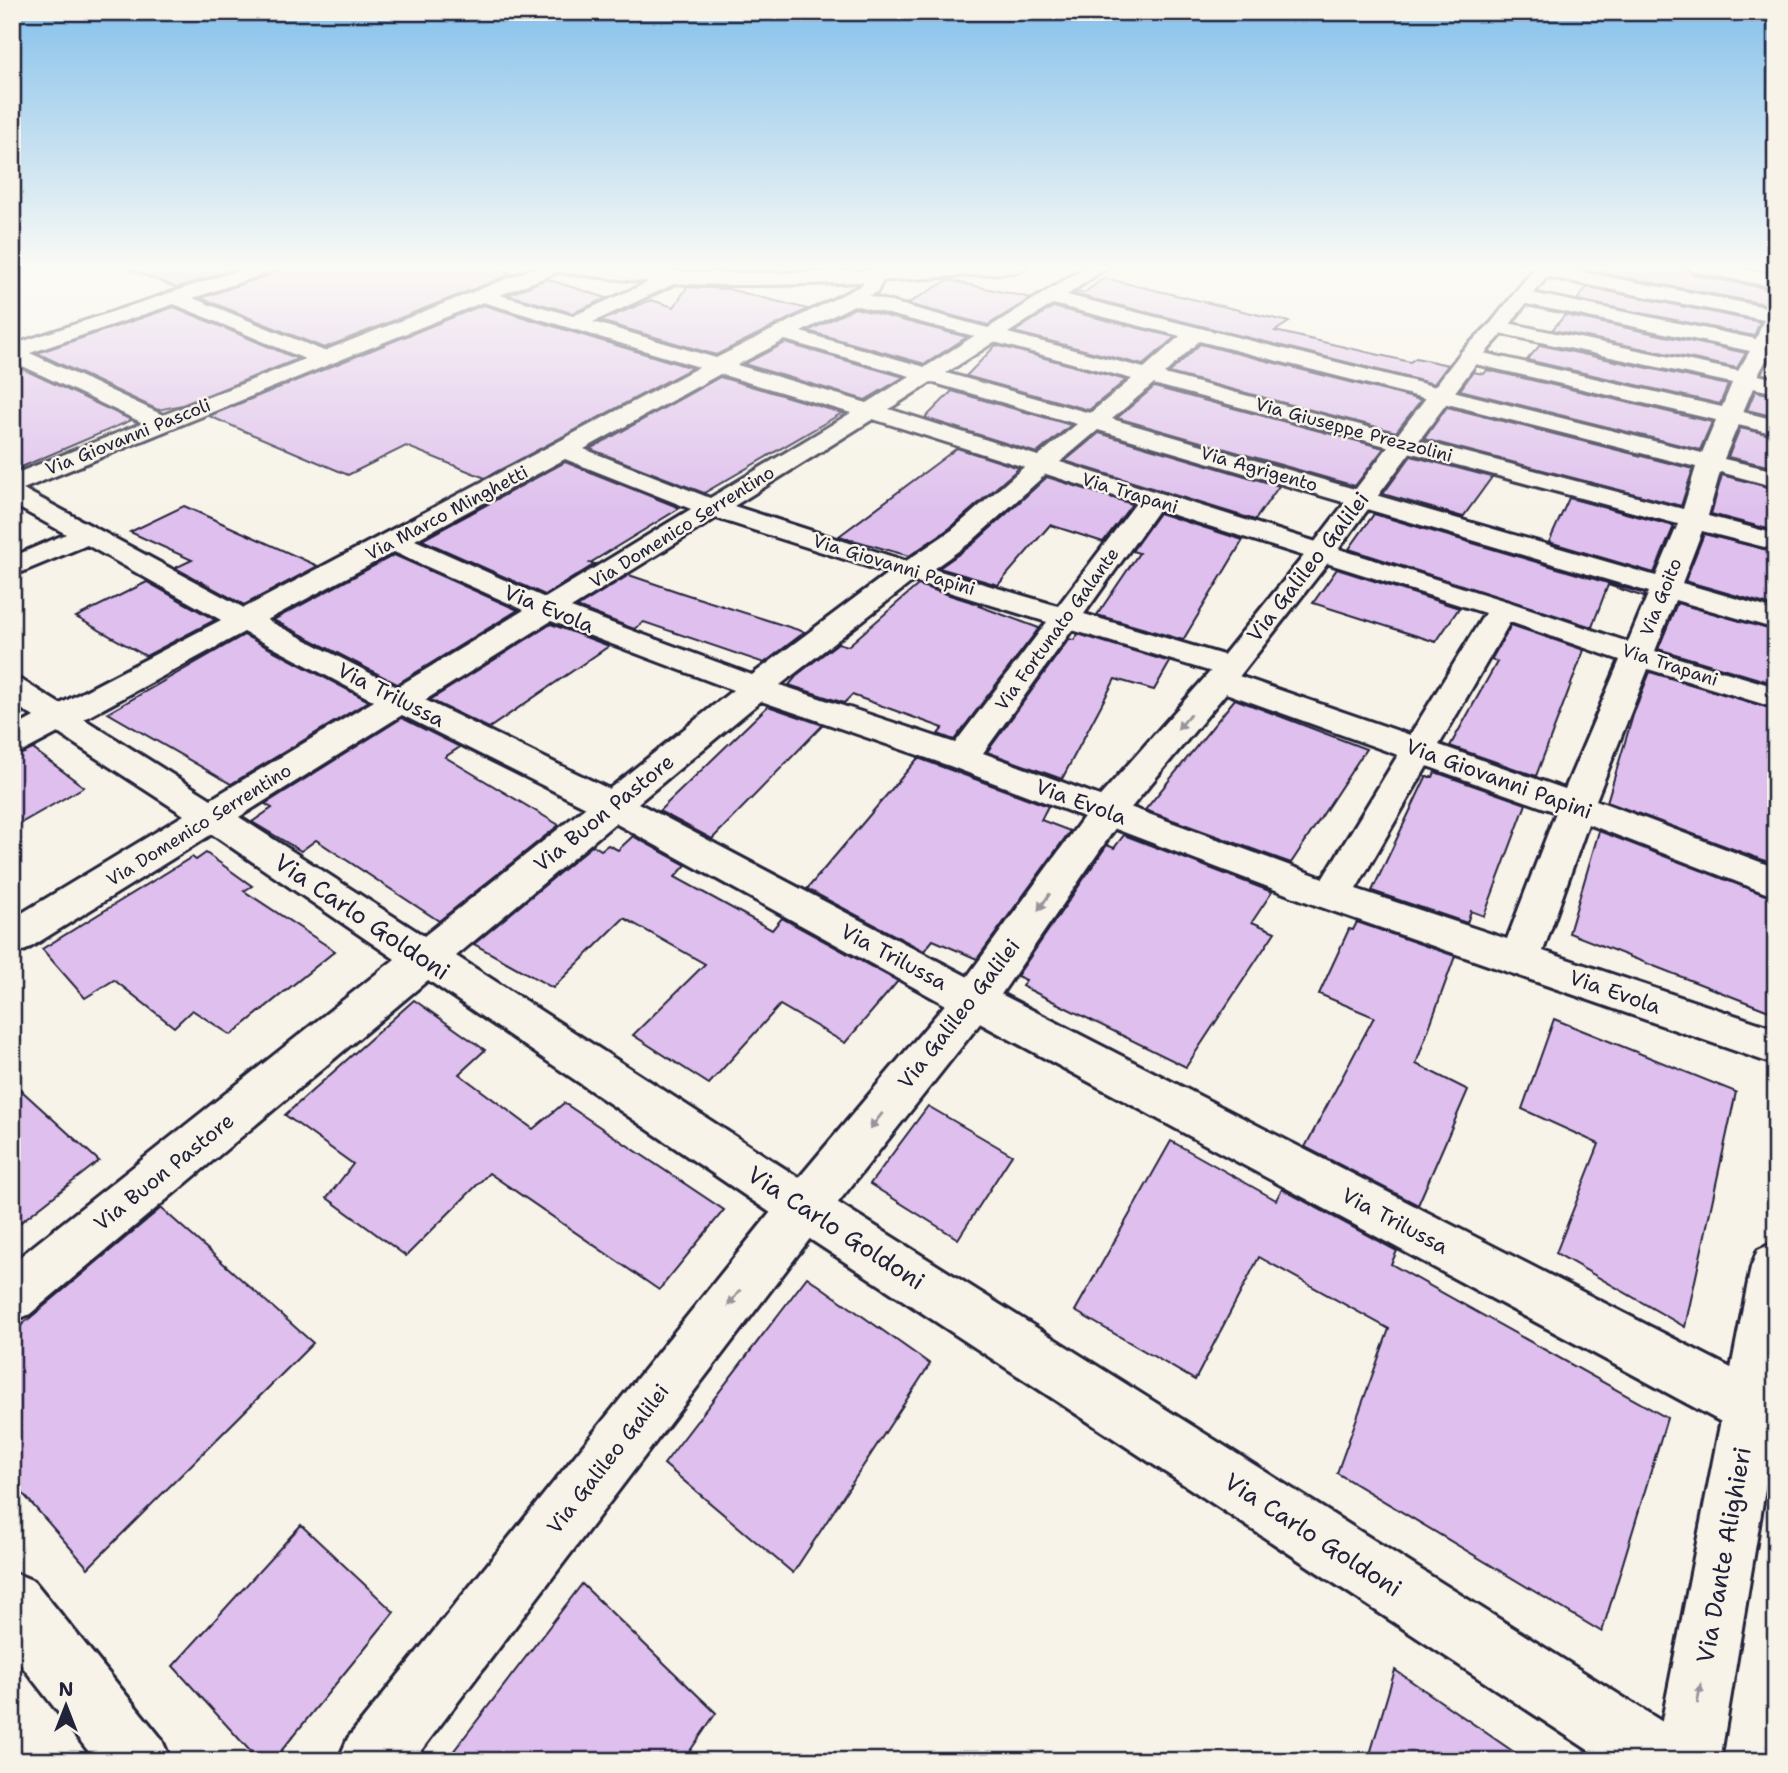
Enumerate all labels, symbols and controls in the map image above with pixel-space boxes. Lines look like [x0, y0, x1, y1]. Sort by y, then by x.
street label: Via Giuseppe Prezzolini [1253, 392, 1455, 468]
street label: Via Giovanni Pascoli [42, 393, 214, 481]
street label: Via Agrigento [1198, 441, 1320, 497]
street label: Via Marco Minghetti [362, 460, 532, 566]
street label: Via Domenico Serrentino [585, 460, 779, 594]
street label: Via Trapani [1079, 467, 1181, 519]
street label: Via Galileo Galilei [1241, 486, 1375, 648]
street label: Via Giovanni Papini [810, 529, 978, 601]
street label: Via Fortunato Galante [990, 543, 1124, 715]
street label: Via Goito [1635, 555, 1687, 639]
street label: Via Evola [500, 578, 598, 640]
street label: Via Trapani [1619, 638, 1721, 692]
street label: Via Trilussa [333, 656, 449, 734]
one-way arrow [1177, 714, 1192, 731]
street label: Via Giovanni Papini [1402, 732, 1596, 826]
street label: Via Buon Pastore [528, 748, 680, 878]
street label: Via Domenico Serrentino [102, 758, 296, 892]
street label: Via Evola [1032, 773, 1130, 831]
street label: Via Carlo Goldoni [268, 846, 456, 988]
one-way arrow [1037, 893, 1051, 911]
street label: Via Trilussa [836, 917, 952, 997]
street label: Via Galileo Galilei [892, 933, 1026, 1095]
street label: Via Evola [1565, 963, 1665, 1021]
street label: Via Buon Pastore [88, 1107, 240, 1237]
one-way arrow [868, 1111, 883, 1129]
street label: Via Carlo Goldoni [741, 1159, 931, 1297]
street label: Via Trilussa [1337, 1181, 1453, 1261]
one-way arrow [726, 1289, 741, 1307]
street label: Via Galileo Galilei [541, 1378, 675, 1540]
street label: Via Dante Alighieri [1689, 1444, 1759, 1666]
street label: Via Carlo Goldoni [1218, 1466, 1408, 1604]
north arrow [32, 1672, 102, 1742]
text: N [58, 1677, 74, 1702]
one-way arrow [1694, 1683, 1705, 1705]

